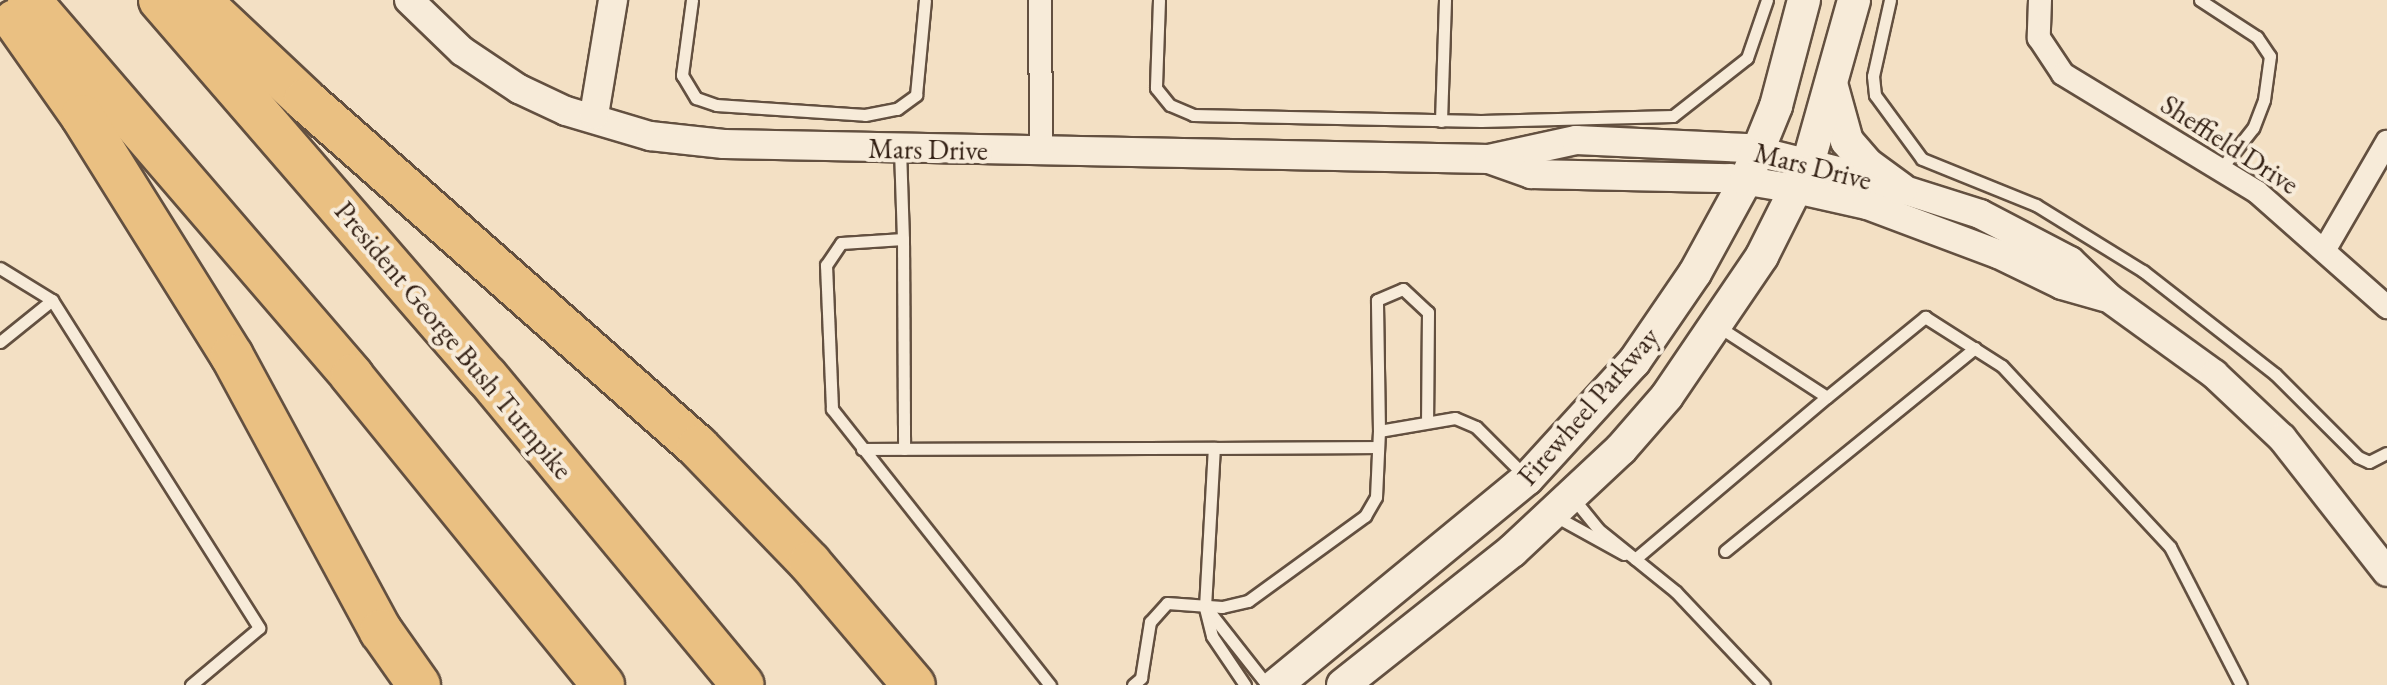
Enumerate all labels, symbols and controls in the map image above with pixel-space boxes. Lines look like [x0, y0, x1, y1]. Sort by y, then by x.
street label: Sheffield Drive [2155, 87, 2305, 201]
street label: Mars Drive [868, 131, 988, 167]
street label: Mars Drive [1751, 135, 1875, 197]
street label: President George Bush Turnpike [328, 194, 580, 486]
street label: Firewheel Parkway [1510, 320, 1666, 492]

